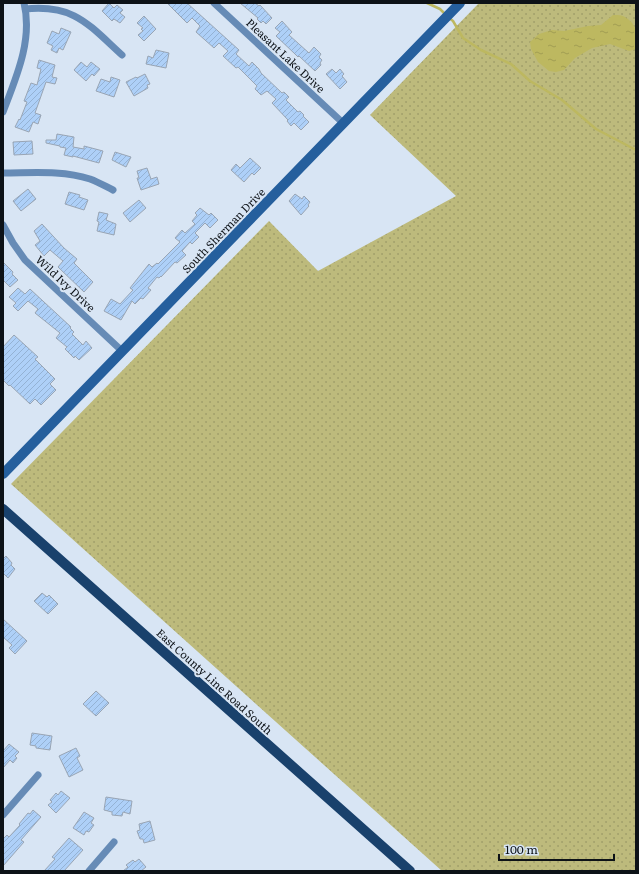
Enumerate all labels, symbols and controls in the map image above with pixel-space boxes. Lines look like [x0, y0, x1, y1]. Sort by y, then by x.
street label: Pleasant Lake Drive [243, 14, 329, 96]
street label: South Sherman Drive [178, 184, 268, 276]
street label: Wild Ivy Drive [33, 251, 99, 315]
street label: East County Line Road South [153, 624, 277, 738]
scale bar [499, 836, 614, 862]
text: 100 m [505, 840, 538, 858]

